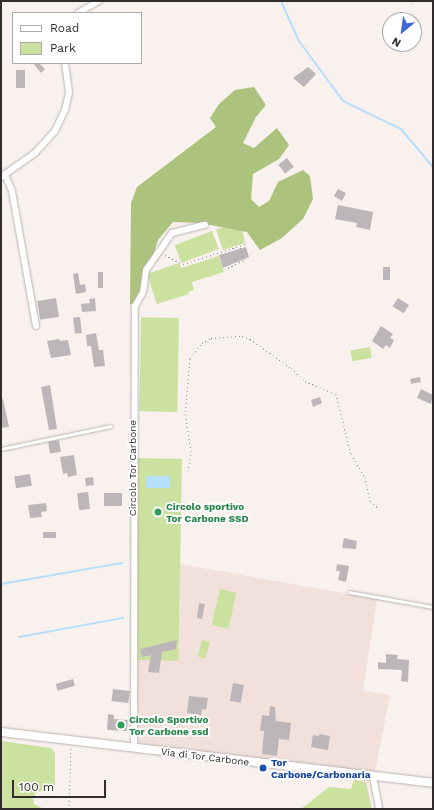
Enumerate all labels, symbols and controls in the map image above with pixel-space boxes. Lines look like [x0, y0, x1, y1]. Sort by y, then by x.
legend [12, 12, 142, 64]
north arrow [382, 12, 422, 52]
text: Road [50, 21, 79, 35]
text: N [390, 34, 403, 50]
text: Park [50, 41, 76, 55]
street label: Circolo Tor Carbone [127, 420, 139, 516]
place label: Circolo sportivo Tor Carbone SSD [166, 500, 249, 524]
marker: Circolo sportivo Tor Carbone SSD [153, 507, 163, 517]
place label: Circolo Sportivo Tor Carbone ssd [129, 713, 209, 736]
marker: Circolo Sportivo Tor Carbone ssd [116, 720, 126, 730]
street label: Via di Tor Carbone [160, 746, 250, 768]
place label: Tor Carbone/Carbonaria [271, 756, 371, 780]
marker: Tor Carbone/Carbonaria [258, 763, 268, 773]
scale bar [14, 772, 108, 798]
text: 100 m [19, 780, 54, 794]

